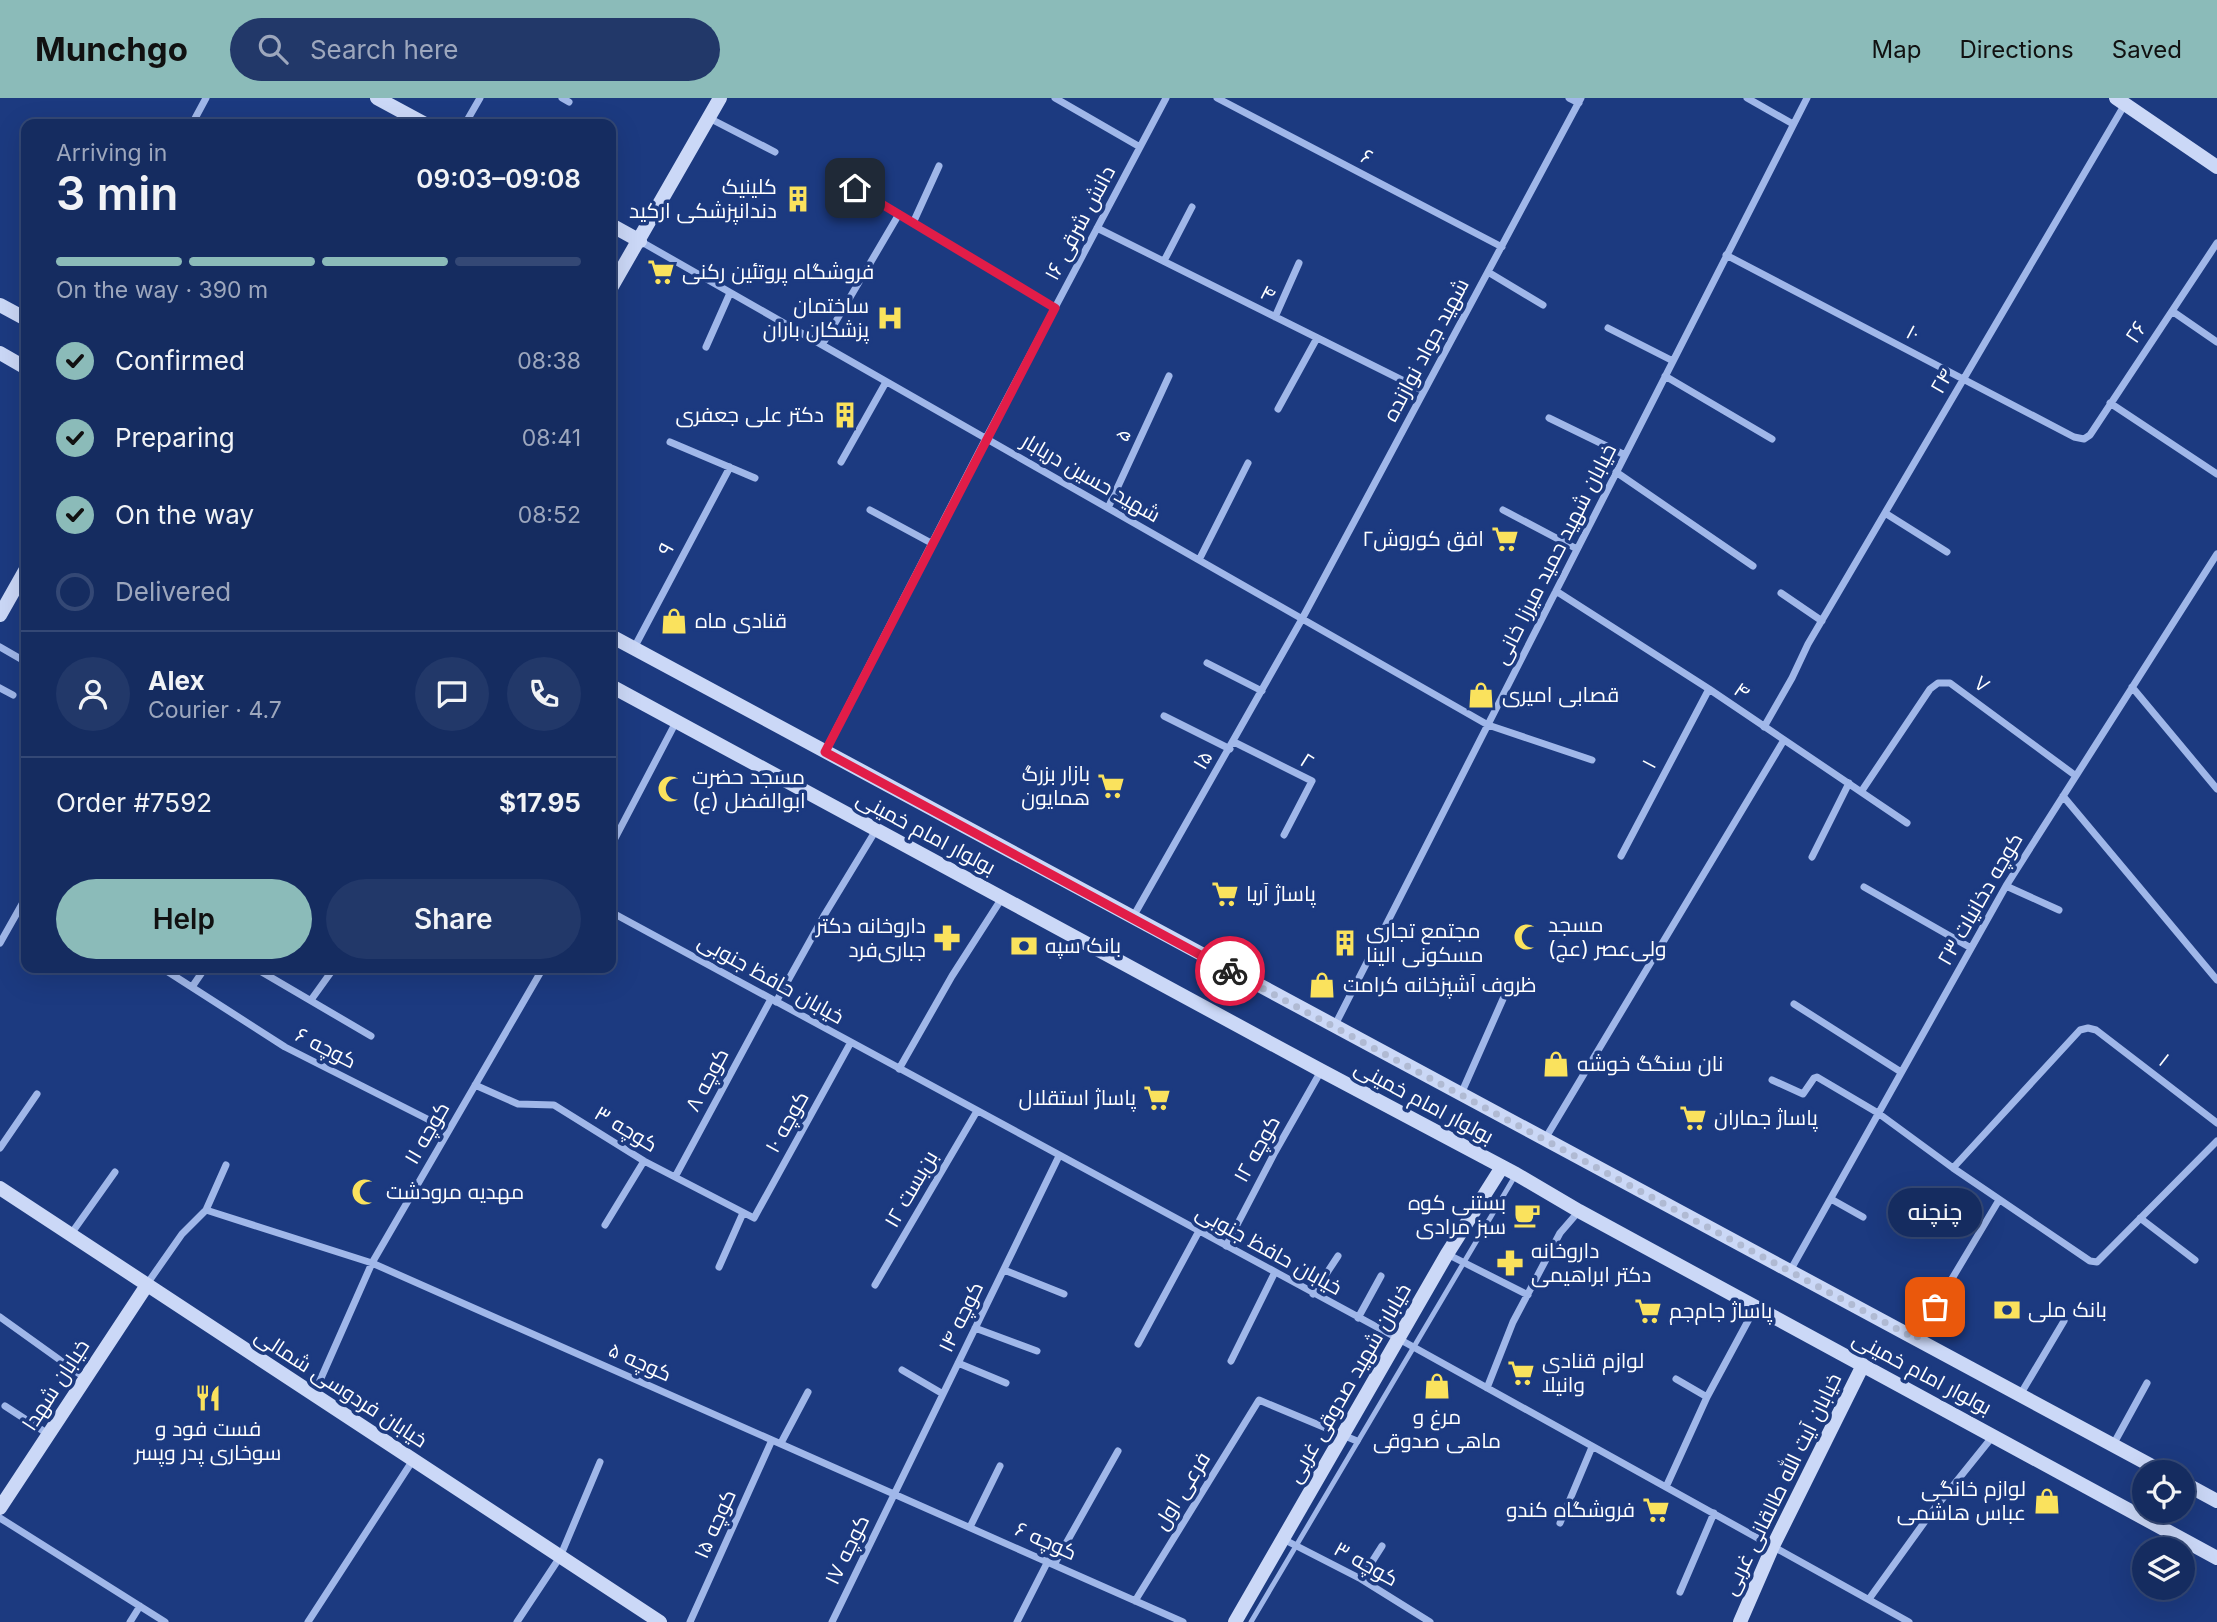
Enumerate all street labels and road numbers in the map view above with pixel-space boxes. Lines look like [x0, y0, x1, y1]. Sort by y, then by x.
street label: ۶ [1357, 143, 1378, 170]
street label: دانش شرقی ۱۶ [1039, 161, 1121, 285]
street label: شهید جواد نوازنده [1377, 274, 1475, 426]
street label: ۴ [1256, 279, 1280, 308]
street label: ۲۶ [2119, 316, 2152, 347]
street label: ۱۰ [1902, 319, 1924, 346]
street label: ۲۴ [1924, 364, 1959, 398]
street label: ۵ [1109, 424, 1136, 445]
street label: شهید حسین دریابار [1016, 427, 1165, 528]
street label: خیابان شهید حمید میرزا خانی [1488, 439, 1622, 669]
street label: ۹ [652, 538, 679, 559]
street label: ۷ [1970, 670, 1995, 698]
street label: ۴ [1730, 676, 1755, 705]
street label: ۱۵ [1187, 746, 1218, 774]
street label: ۲ [1296, 747, 1319, 774]
street label: ۱ [1636, 755, 1661, 773]
street label: بولوار امام خمینی [852, 785, 1000, 881]
street label: کوچه دخانیات ۲۳ [1932, 828, 2029, 970]
street label: خیابان حافظ جنوبی [693, 928, 849, 1030]
street label: کوچه ۶ [291, 1022, 361, 1075]
street label: کوچه ۸ [680, 1044, 735, 1117]
street label: ۱ [2154, 1048, 2175, 1071]
street label: بولوار امام خمینی [1350, 1054, 1498, 1150]
street label: کوچه ۱۰ [759, 1087, 815, 1158]
street label: کوچه ۱۱ [399, 1097, 456, 1169]
street label: کوچه ۳ [589, 1100, 662, 1159]
street label: کوچه ۱۲ [1228, 1111, 1287, 1188]
street label: بن‌بست ۱۲ [879, 1146, 943, 1232]
street label: خیابان حافظ جنوبی [1191, 1199, 1347, 1301]
street label: کوچه ۱۴ [933, 1277, 990, 1357]
street label: خیابان شهید صدوقی غربی [1281, 1279, 1417, 1487]
street label: خیابان فردوسی شمالی [250, 1323, 432, 1453]
street label: بولوار امام خمینی [1848, 1325, 1996, 1421]
street label: خیابان شهدا [17, 1334, 95, 1436]
street label: کوچه ۵ [604, 1337, 676, 1388]
street label: خیابان آیت الله طالقانی غربی [1716, 1368, 1847, 1599]
street label: فرعی اول [1148, 1447, 1216, 1535]
street label: کوچه ۱۵ [688, 1485, 743, 1563]
street label: کوچه ۱۷ [819, 1511, 876, 1590]
street label: کوچه ۶ [1011, 1516, 1081, 1567]
street label: کوچه ۳ [1329, 1536, 1403, 1593]

